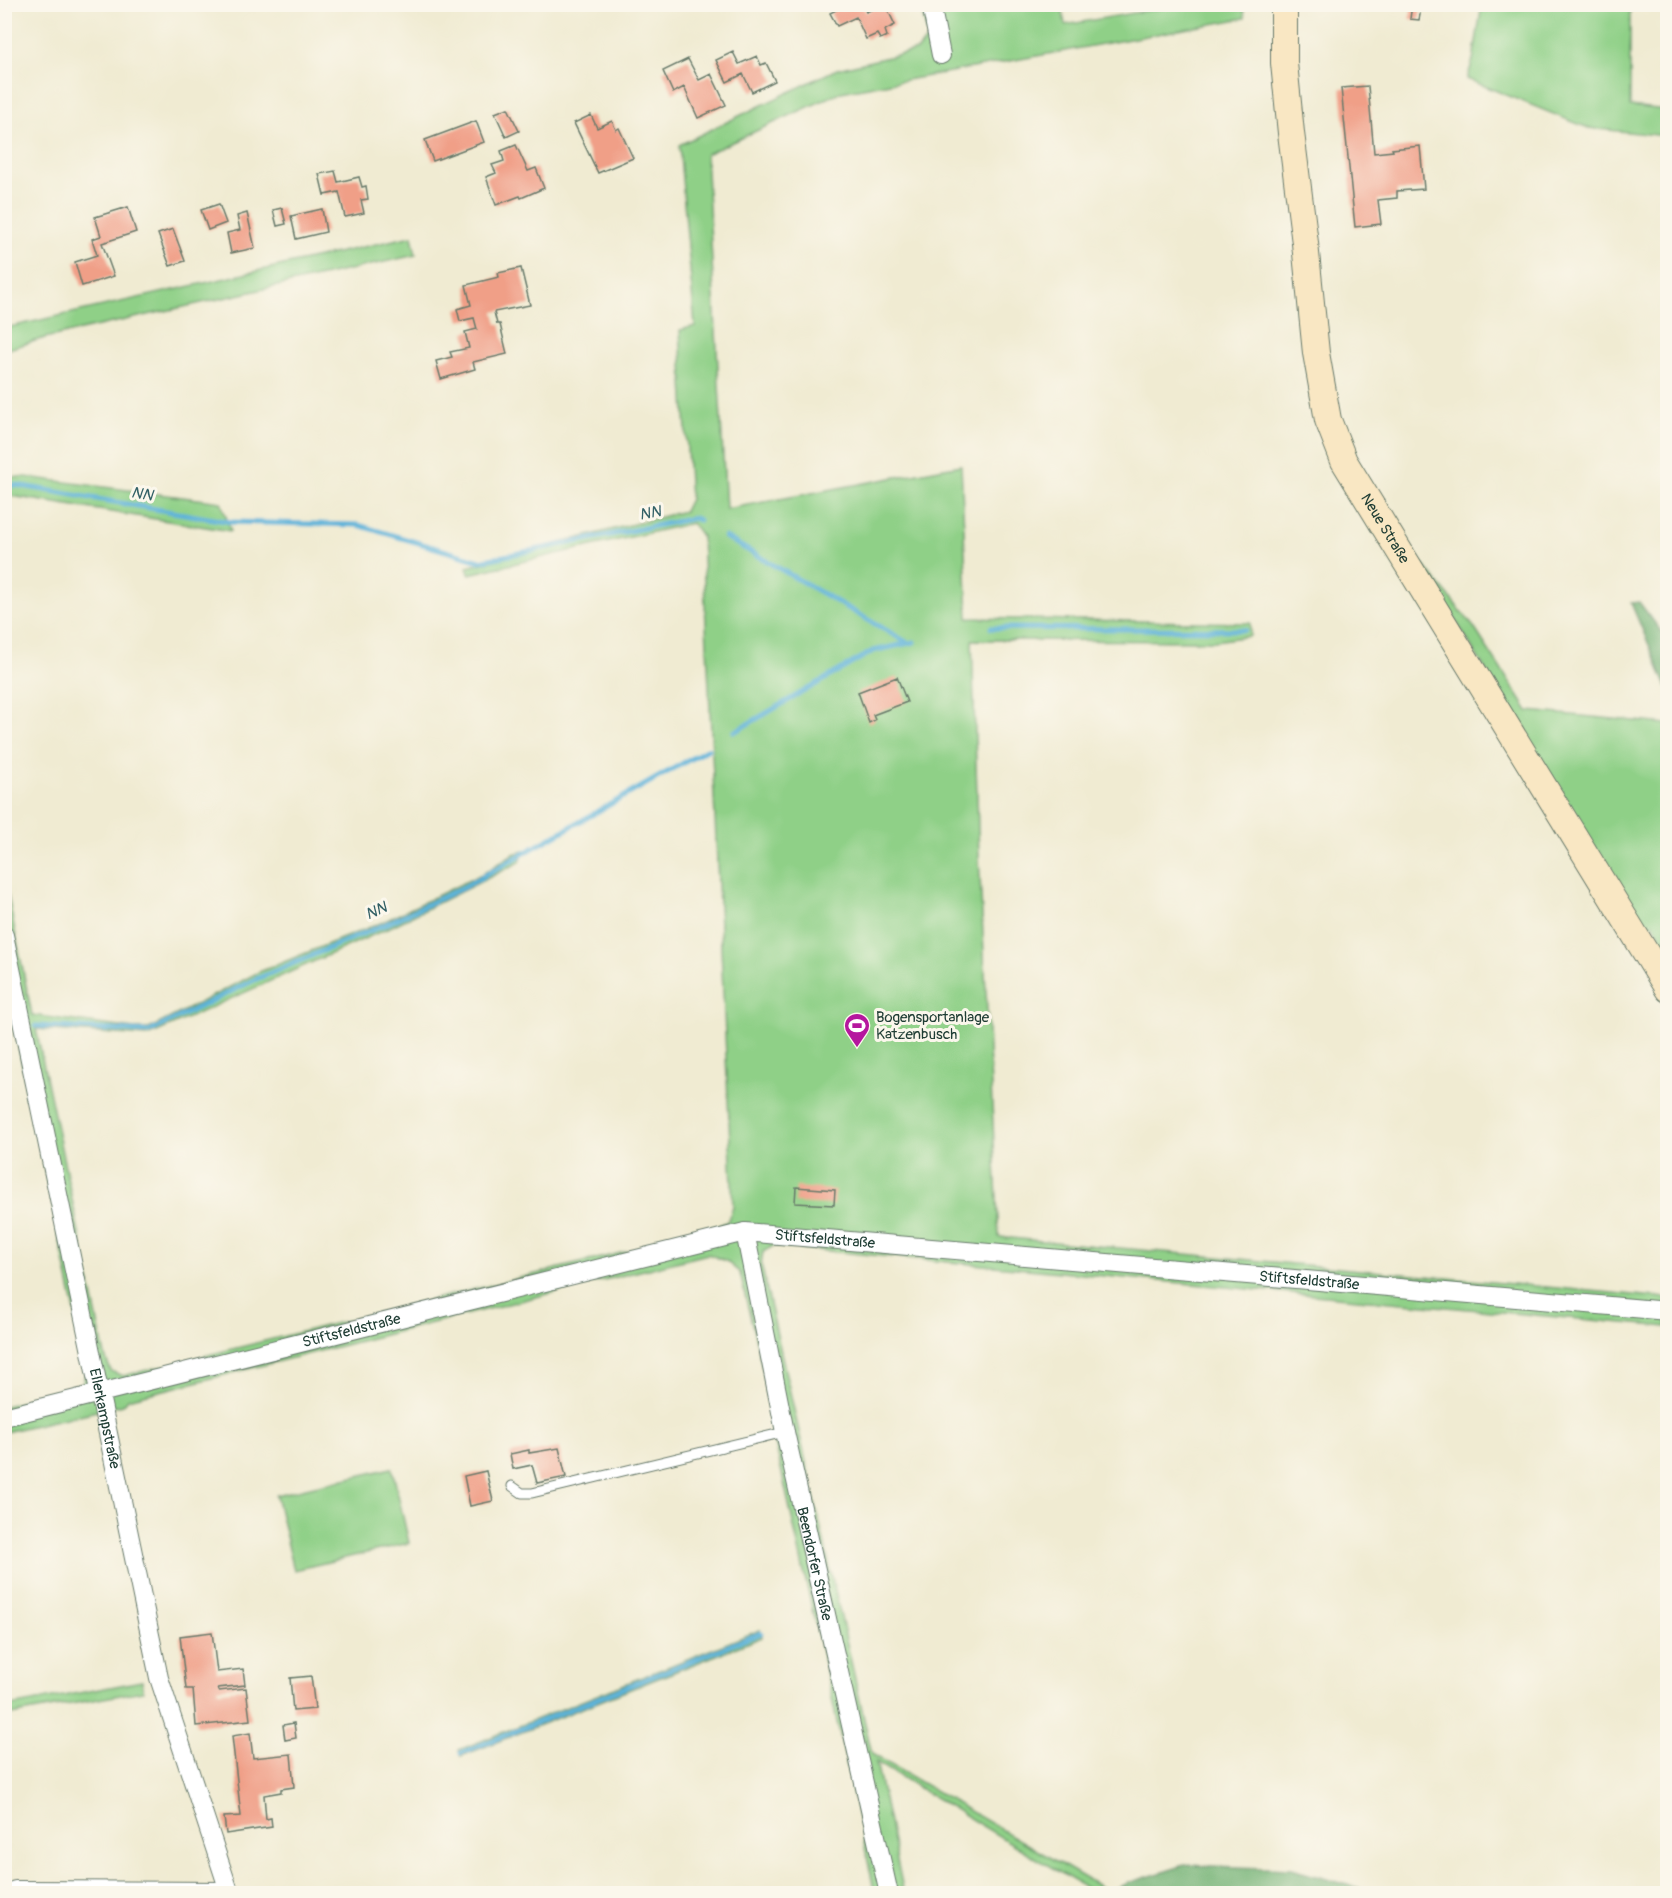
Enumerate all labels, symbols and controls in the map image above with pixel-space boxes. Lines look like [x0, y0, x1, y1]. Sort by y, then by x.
water label: NN [130, 482, 155, 506]
street label: Neue Straße [1357, 490, 1414, 567]
water label: NN [637, 501, 664, 525]
water label: NN [362, 897, 391, 925]
place label: Bogensportanlage Katzenbusch [876, 1008, 990, 1044]
sports icon: Bogensportanlage Katzenbusch [842, 1011, 872, 1049]
street label: Stiftsfeldstraße [774, 1225, 876, 1253]
street label: Stiftsfeldstraße [1258, 1267, 1361, 1294]
street label: Stiftsfeldstraße [300, 1309, 403, 1352]
street label: Ellerkampstraße [85, 1367, 125, 1471]
street label: Beendorfer Straße [793, 1505, 837, 1623]

